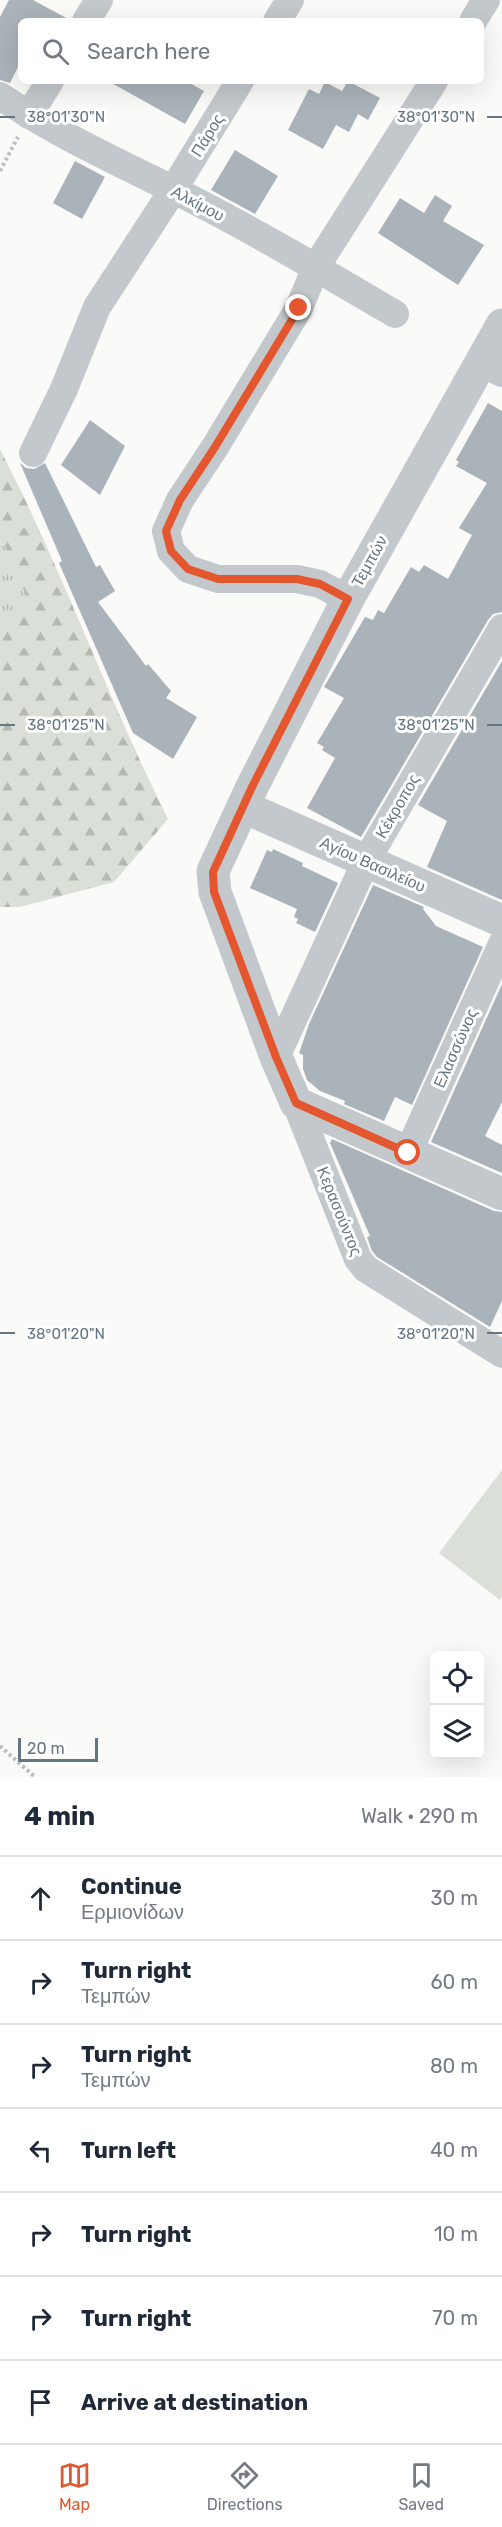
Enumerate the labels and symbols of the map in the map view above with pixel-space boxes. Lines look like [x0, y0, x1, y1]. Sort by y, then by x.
text: 38°01'30"N [27, 108, 105, 126]
text: 38°01'30"N [397, 108, 475, 126]
street label: Πάρος [187, 110, 228, 160]
street label: Αλκίμου [168, 182, 227, 225]
route end [285, 294, 311, 320]
street label: Τεμπών [348, 532, 391, 590]
text: 38°01'25"N [27, 716, 105, 734]
text: 38°01'25"N [397, 716, 475, 734]
street label: Κέκροπος [371, 771, 424, 842]
street label: Αγίου Βασιλείου [317, 833, 428, 896]
street label: Ελασσώνος [430, 1005, 481, 1091]
route start [394, 1139, 420, 1165]
street label: Κερασούντος [313, 1164, 366, 1259]
text: 38°01'20"N [27, 1325, 105, 1343]
text: 38°01'20"N [397, 1325, 475, 1343]
scale bar [18, 1735, 98, 1762]

